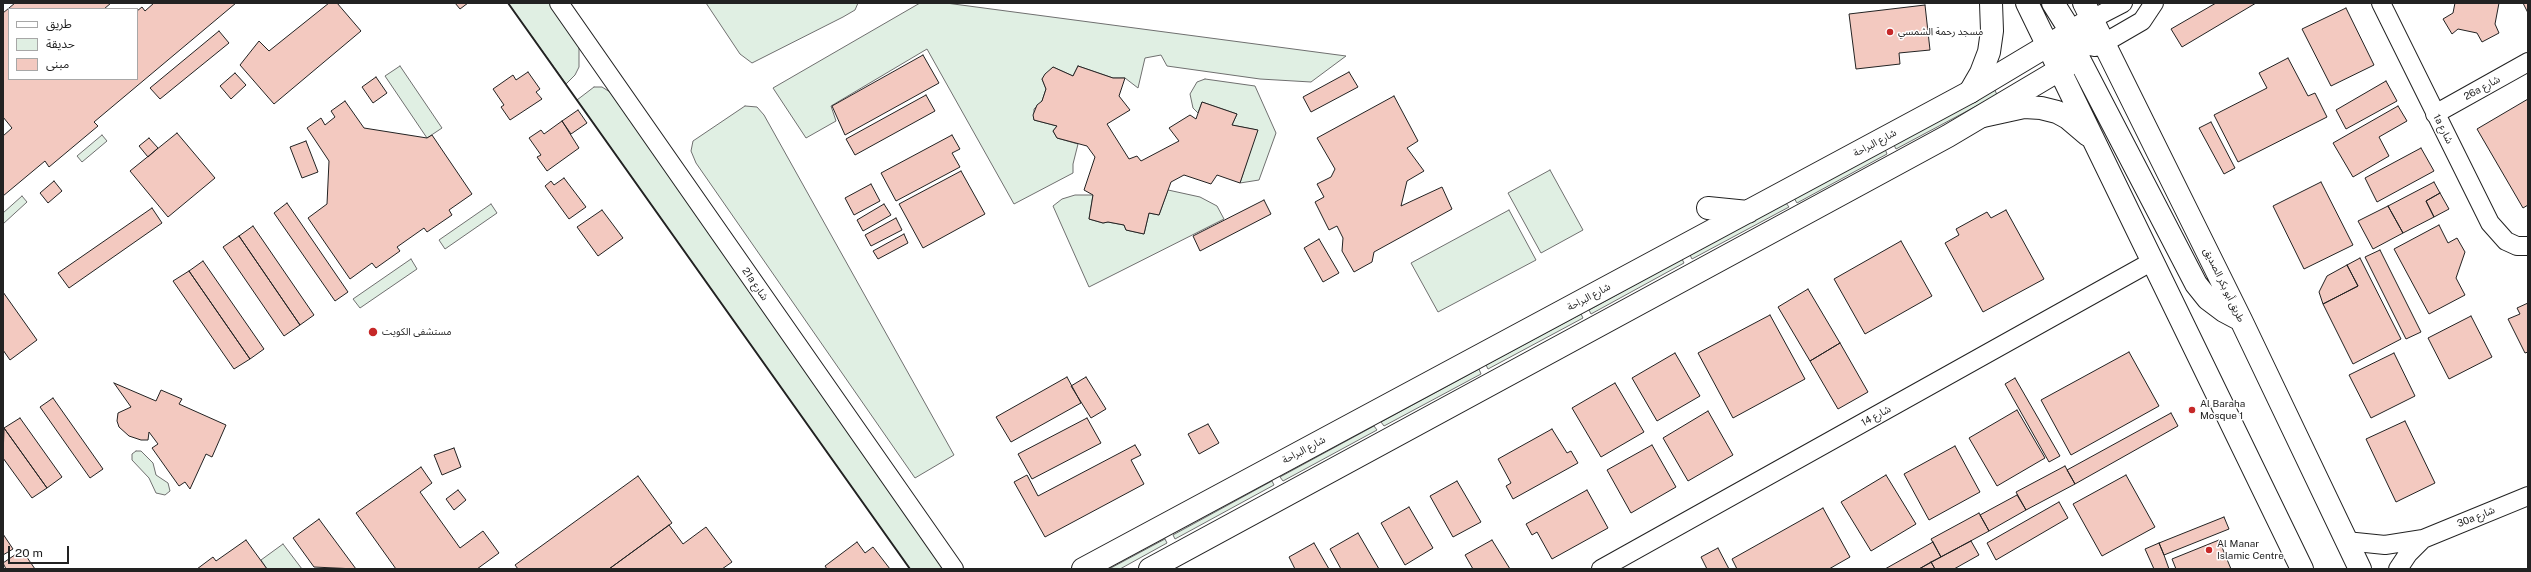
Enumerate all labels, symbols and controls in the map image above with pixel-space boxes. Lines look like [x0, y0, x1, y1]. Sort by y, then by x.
legend [8, 8, 138, 80]
text: طريق [46, 17, 72, 31]
place label: مسجد رحمة الشمسي [1898, 26, 1983, 38]
marker: مسجد رحمة الشمسي [1885, 27, 1895, 37]
text: حديقة [46, 37, 75, 51]
text: مبنى [46, 57, 69, 71]
street label: 26a شارع [2462, 73, 2502, 103]
street label: 1a شارع [2430, 112, 2456, 146]
street label: شارع البراحة [1851, 127, 1899, 159]
street label: طريق أبو بكر الصديق [2201, 246, 2247, 324]
street label: 21a شارع [739, 265, 771, 303]
street label: شارع البراحة [1565, 281, 1613, 313]
marker: مستشفى الكويت [367, 326, 379, 338]
place label: مستشفى الكويت [382, 326, 451, 338]
place label: Al Baraha Mosque 1 [2200, 398, 2245, 422]
street label: شارع 14 [1859, 403, 1893, 429]
marker: Al Baraha Mosque 1 [2187, 405, 2197, 415]
street label: شارع البراحة [1280, 434, 1328, 466]
street label: 30a شارع [2455, 504, 2497, 530]
scale bar [10, 538, 71, 564]
place label: Al Manar Islamic Centre [2217, 538, 2284, 562]
marker: Al Manar Islamic Centre [2204, 545, 2214, 555]
text: 20 m [15, 546, 43, 560]

